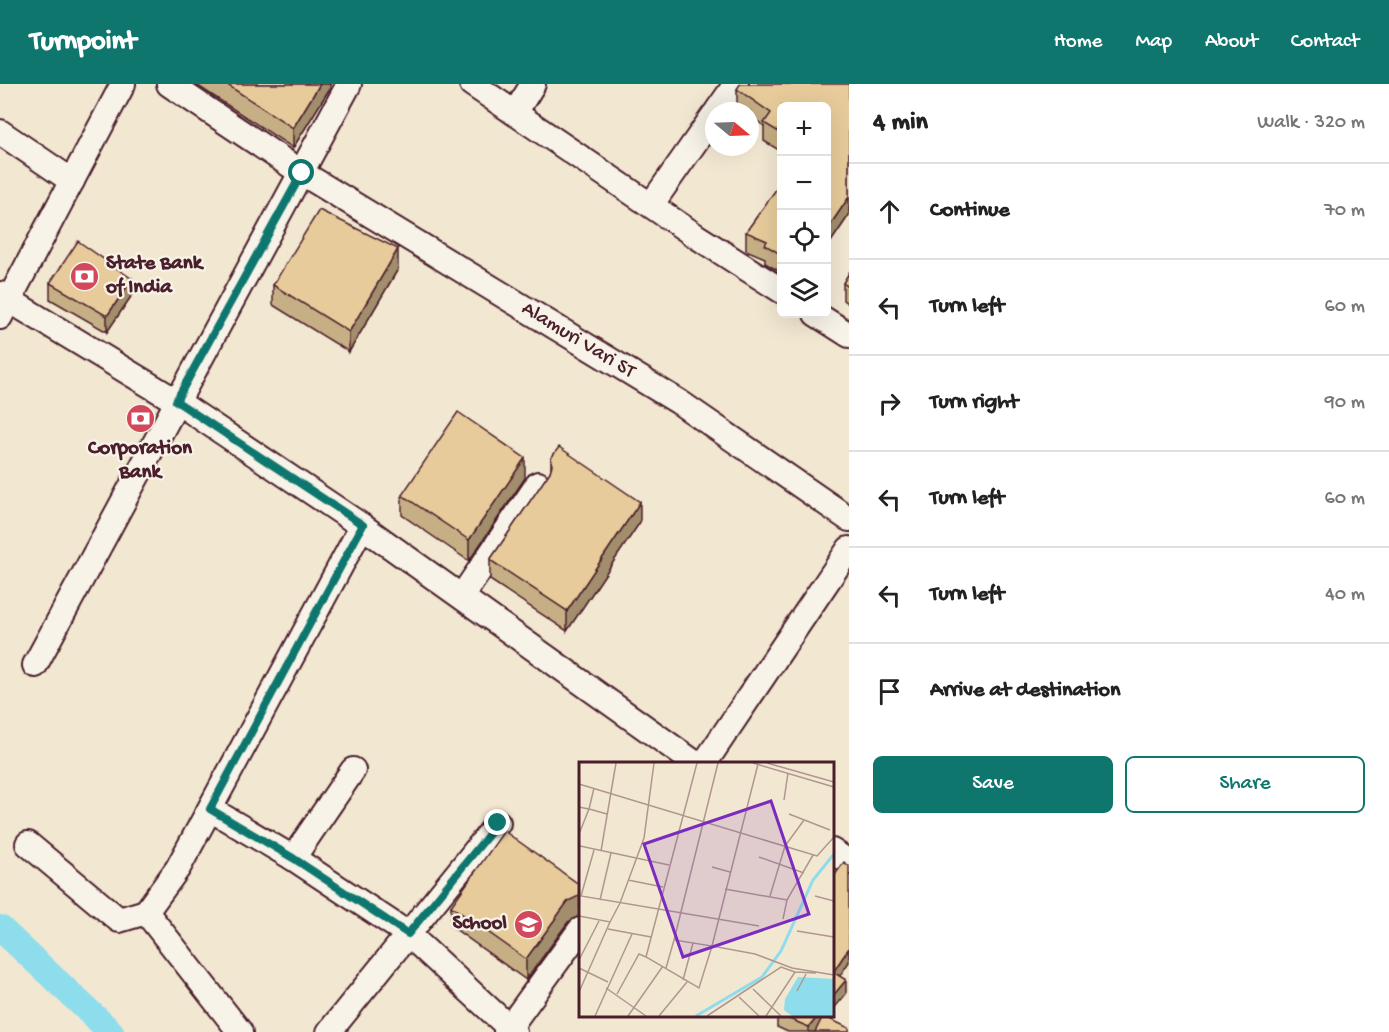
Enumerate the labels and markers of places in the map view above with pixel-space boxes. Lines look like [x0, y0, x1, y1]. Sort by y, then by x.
place label: State Bank of India [105, 252, 205, 301]
bank icon: State Bank of India [69, 260, 101, 292]
bank icon: Corporation Bank [124, 402, 156, 434]
place label: Corporation Bank [87, 437, 193, 486]
school or university icon: School [512, 908, 544, 940]
place label: School [452, 912, 507, 937]

